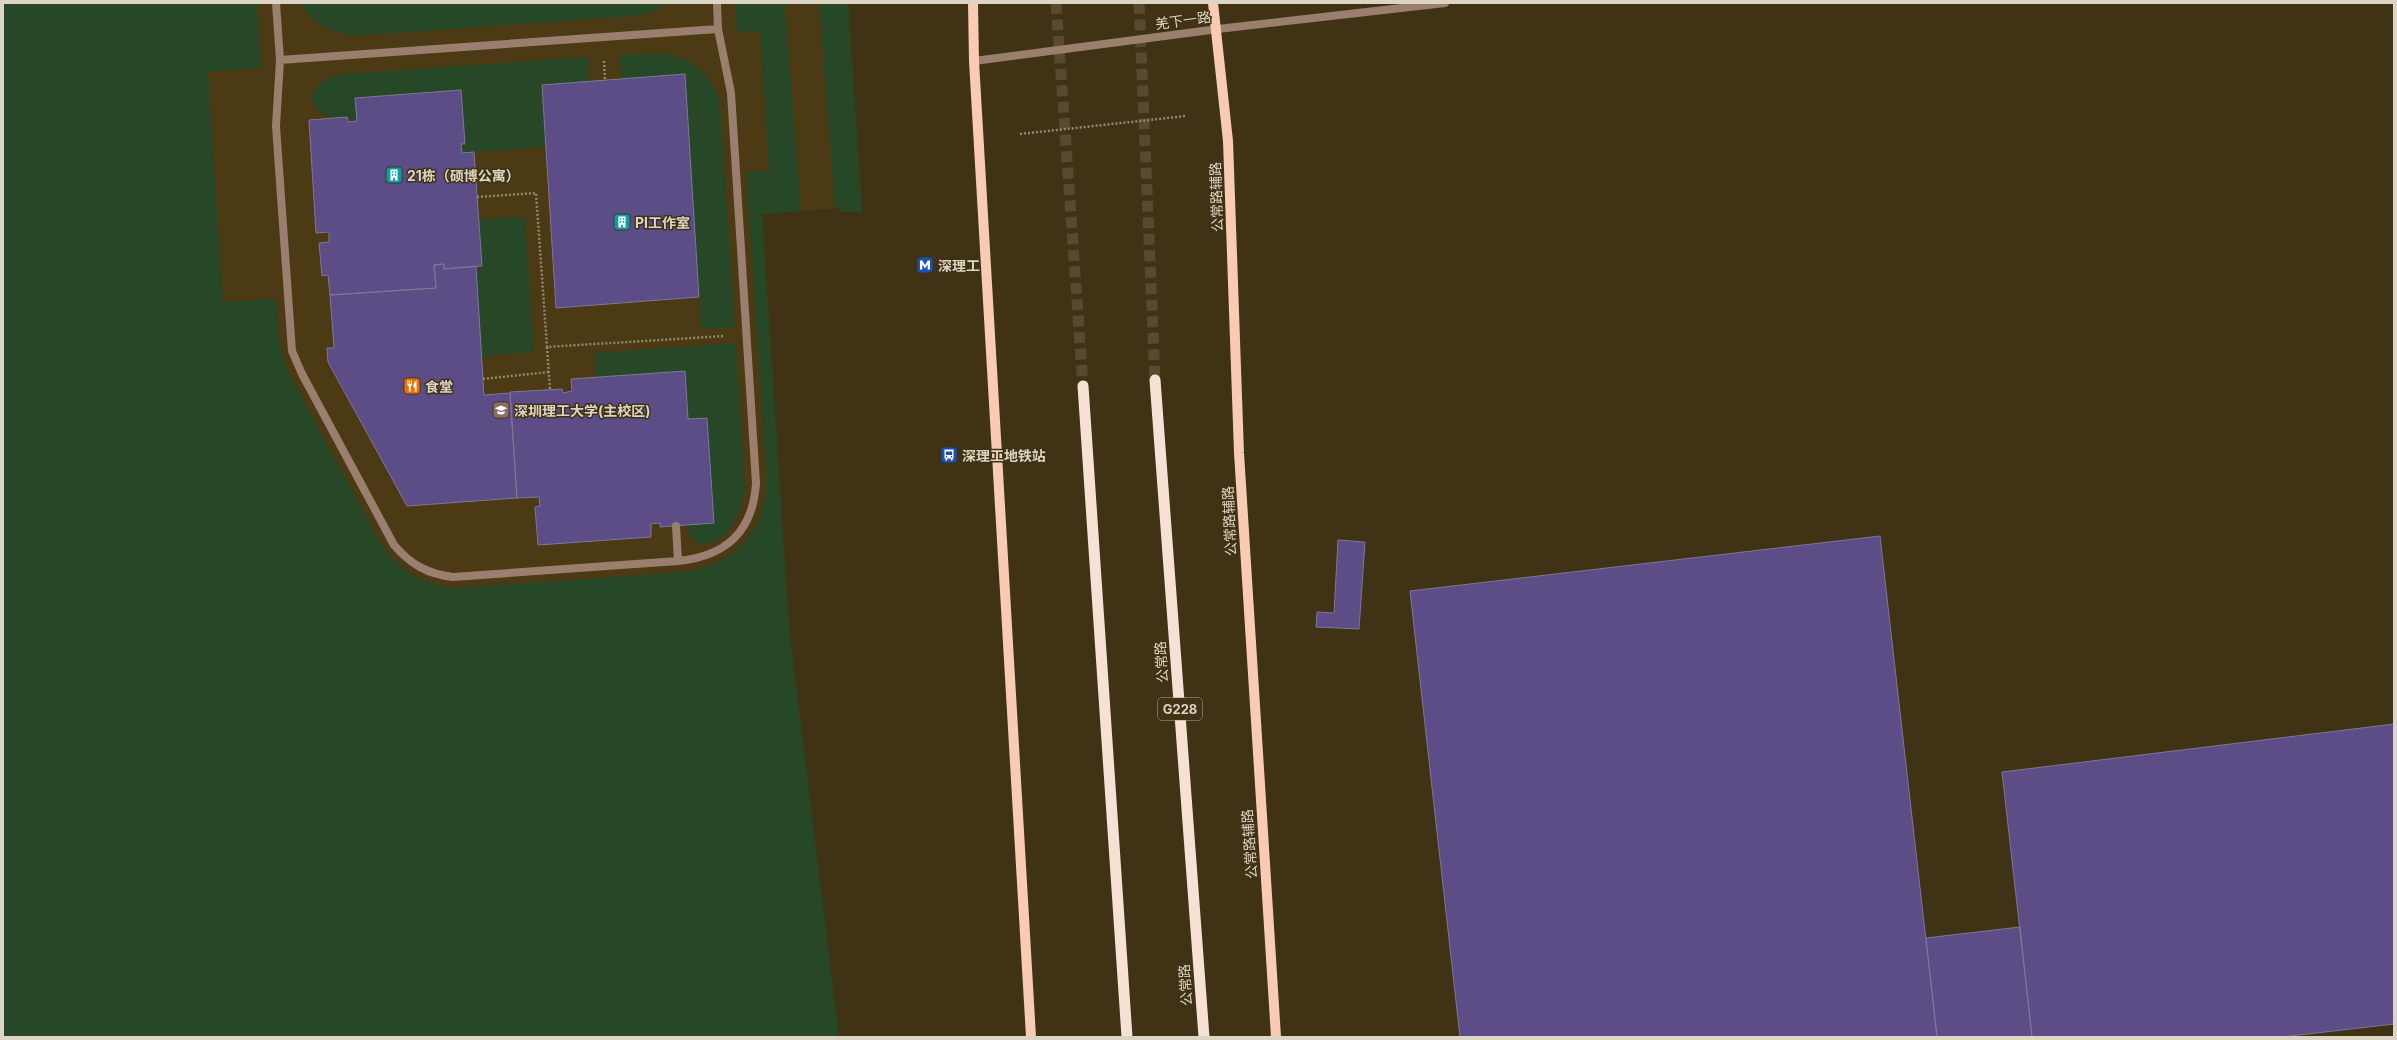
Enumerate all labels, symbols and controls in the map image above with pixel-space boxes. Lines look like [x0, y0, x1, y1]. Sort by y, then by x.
street label: 羌下一路 [1154, 8, 1212, 32]
street label: 公常路辅路 [1206, 162, 1226, 232]
building icon: 21栋（硕博公寓） [384, 165, 404, 185]
place label: 21栋（硕博公寓） [407, 167, 520, 184]
building icon: PI工作室 [612, 212, 632, 232]
place label: PI工作室 [635, 214, 690, 231]
metro station icon: 深理工 [915, 255, 935, 275]
place label: 深理工 [938, 257, 980, 274]
restaurant icon: 食堂 [402, 376, 422, 396]
place label: 食堂 [425, 378, 453, 395]
school or university icon: 深圳理工大学(主校区) [491, 400, 511, 420]
place label: 深圳理工大学(主校区) [514, 402, 651, 419]
bus stop icon: 深理工地铁站 [939, 445, 959, 465]
place label: 深理工地铁站 [962, 447, 1046, 464]
street label: 公常路辅路 [1219, 486, 1239, 556]
street label: 公常路 [1151, 640, 1171, 684]
road number: G228 [1158, 698, 1202, 720]
street label: 公常路辅路 [1238, 808, 1260, 880]
street label: 公常路 [1175, 963, 1195, 1007]

